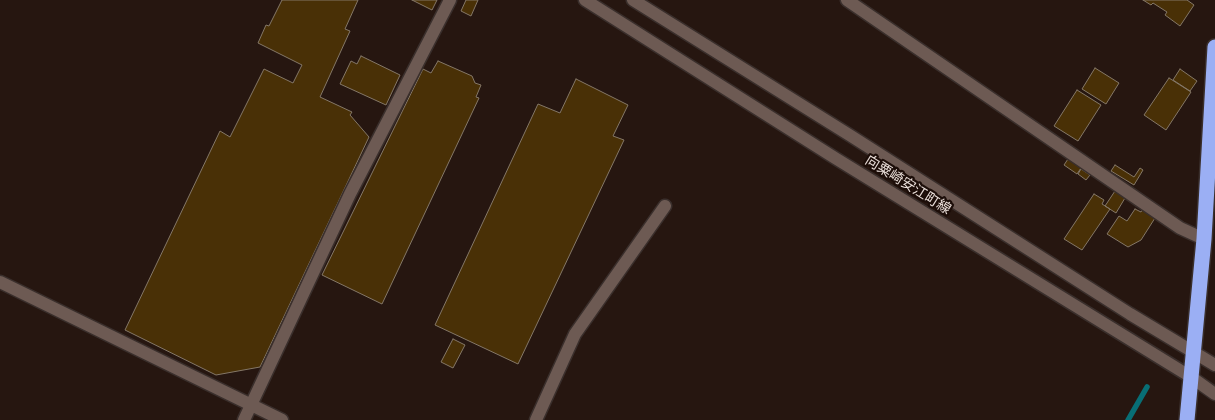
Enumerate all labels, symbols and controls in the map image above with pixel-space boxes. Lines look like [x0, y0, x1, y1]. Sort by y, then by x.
street label: 向粟崎安江町線 [862, 152, 954, 218]

